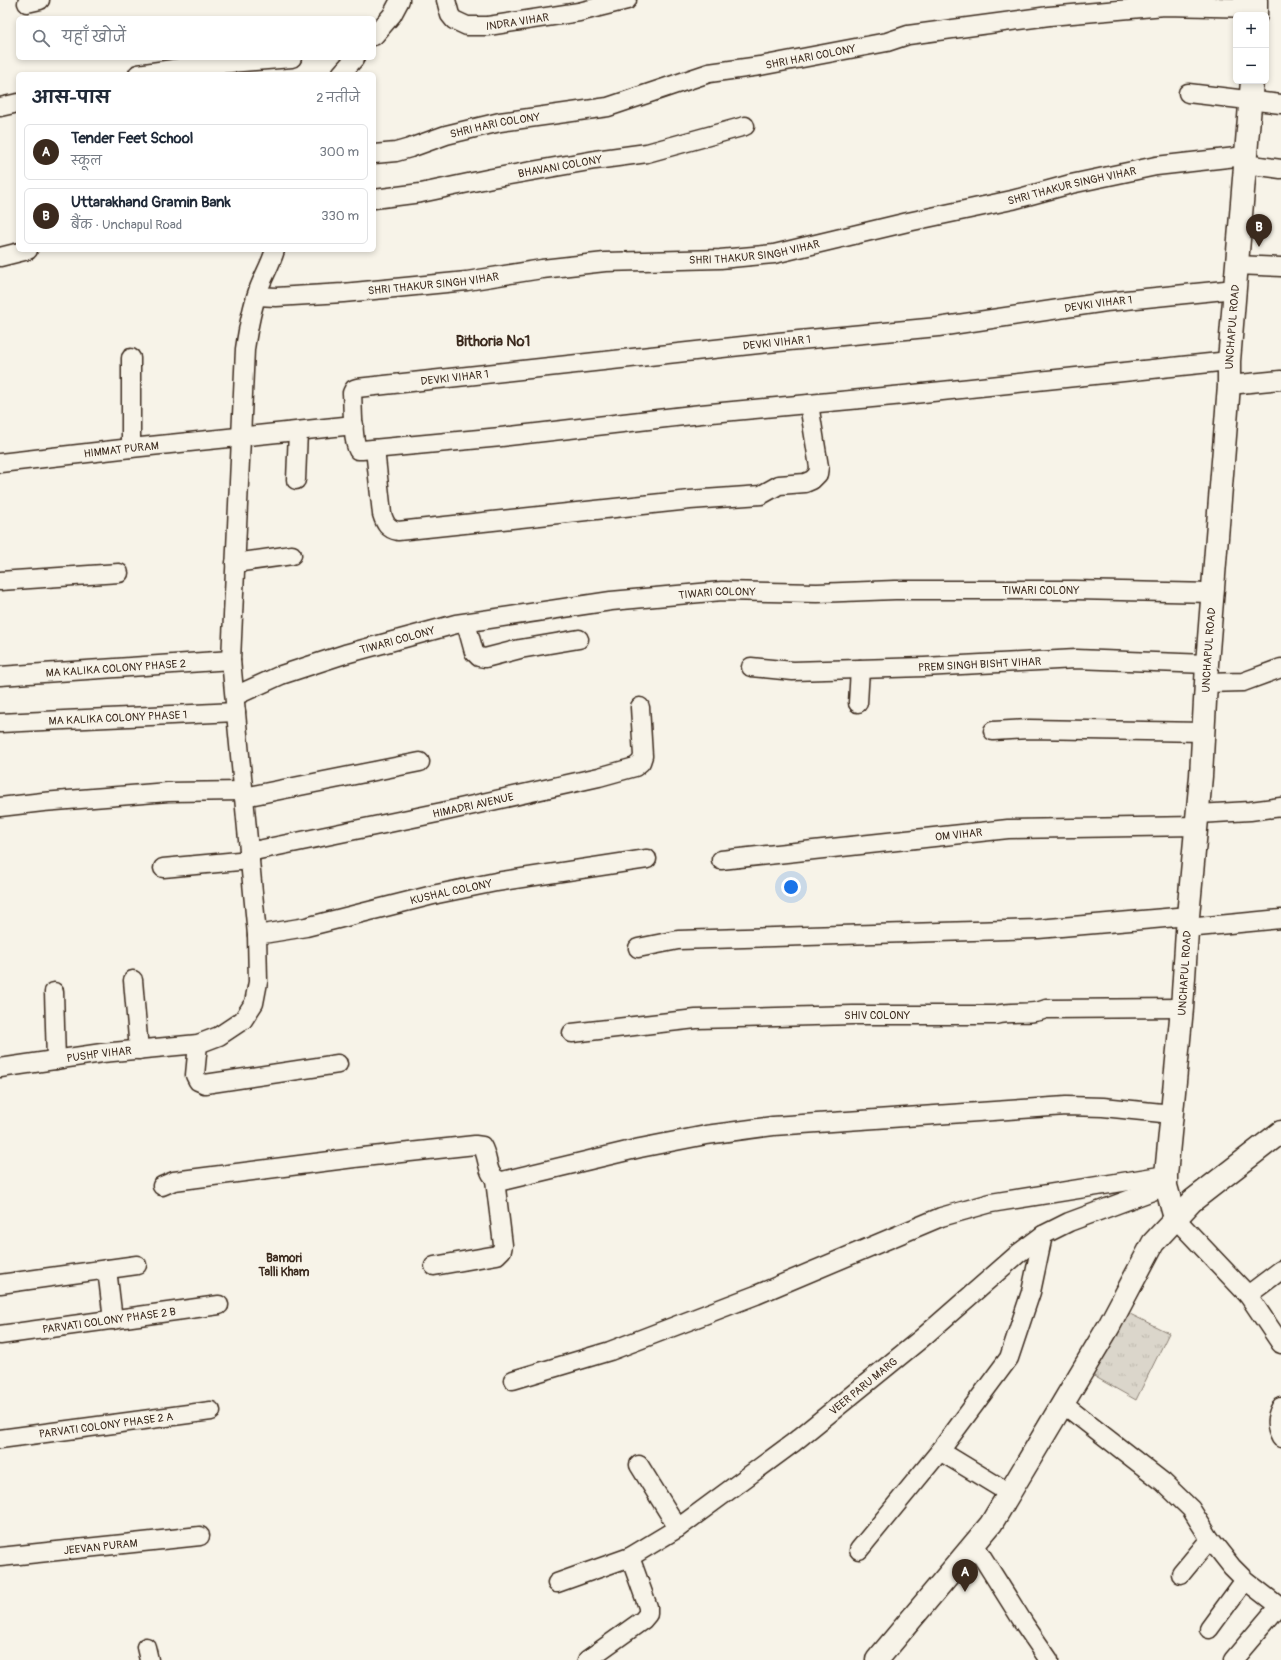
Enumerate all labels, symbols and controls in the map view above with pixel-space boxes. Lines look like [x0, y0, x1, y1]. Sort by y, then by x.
street label: INDRA VIHAR [486, 11, 550, 33]
map controls [1233, 12, 1269, 84]
button: + [1233, 12, 1269, 48]
search box [16, 16, 376, 60]
icon: search [30, 27, 52, 49]
text: यहाँ खोजें [62, 28, 126, 47]
street label: SHRI HARI COLONY [764, 42, 857, 72]
button: − [1233, 48, 1269, 84]
text: आस-पास [32, 87, 110, 108]
text: 2 नतीजे [316, 90, 360, 106]
street label: SHRI HARI COLONY [449, 110, 542, 141]
text: Tender Feet School [71, 129, 193, 148]
text: A [42, 144, 50, 160]
text: 300 m [320, 144, 359, 160]
text: स्कूल [71, 153, 102, 169]
street label: BHAVANI COLONY [517, 153, 604, 180]
street label: SHRI THAKUR SINGH VIHAR [1007, 164, 1137, 208]
text: Uttarakhand Gramin Bank [71, 193, 231, 212]
text: B [42, 208, 50, 224]
text: 330 m [321, 208, 359, 224]
pin: B [1246, 214, 1272, 247]
text: बैंक · Unchapul Road [71, 217, 182, 233]
street label: SHRI THAKUR SINGH VIHAR [689, 237, 821, 267]
street label: SHRI THAKUR SINGH VIHAR [367, 270, 500, 298]
street label: UNCHAPUL ROAD [1223, 284, 1242, 369]
street label: DEVKI VIHAR 1 [1064, 293, 1133, 315]
district label: Bithoria No1 [456, 332, 530, 351]
street label: DEVKI VIHAR 1 [742, 333, 811, 353]
street label: DEVKI VIHAR 1 [420, 368, 489, 388]
street label: HIMMAT PURAM [83, 439, 160, 460]
street label: TIWARI COLONY [1002, 584, 1080, 597]
street label: TIWARI COLONY [678, 585, 756, 602]
street label: UNCHAPUL ROAD [1199, 607, 1218, 693]
street label: TIWARI COLONY [358, 624, 437, 657]
street label: PREM SINGH BISHT VIHAR [918, 655, 1042, 674]
street label: MA KALIKA COLONY PHASE 2 [45, 657, 186, 680]
street label: MA KALIKA COLONY PHASE 1 [48, 708, 187, 728]
street label: HIMADRI AVENUE [432, 790, 515, 821]
street label: OM VIHAR [934, 826, 983, 844]
street label: KUSHAL COLONY [409, 877, 494, 908]
your location [781, 877, 801, 897]
street label: UNCHAPUL ROAD [1175, 930, 1194, 1016]
street label: SHIV COLONY [844, 1009, 911, 1022]
street label: PUSHP VIHAR [66, 1044, 132, 1065]
district label: Bamori Talli Kham [257, 1251, 310, 1280]
street label: PARVATI COLONY PHASE 2 B [42, 1305, 176, 1336]
street label: VEER PARU MARG [827, 1355, 900, 1418]
street label: PARVATI COLONY PHASE 2 A [38, 1410, 174, 1441]
street label: JEEVAN PURAM [63, 1537, 138, 1557]
pin: A [952, 1559, 978, 1592]

